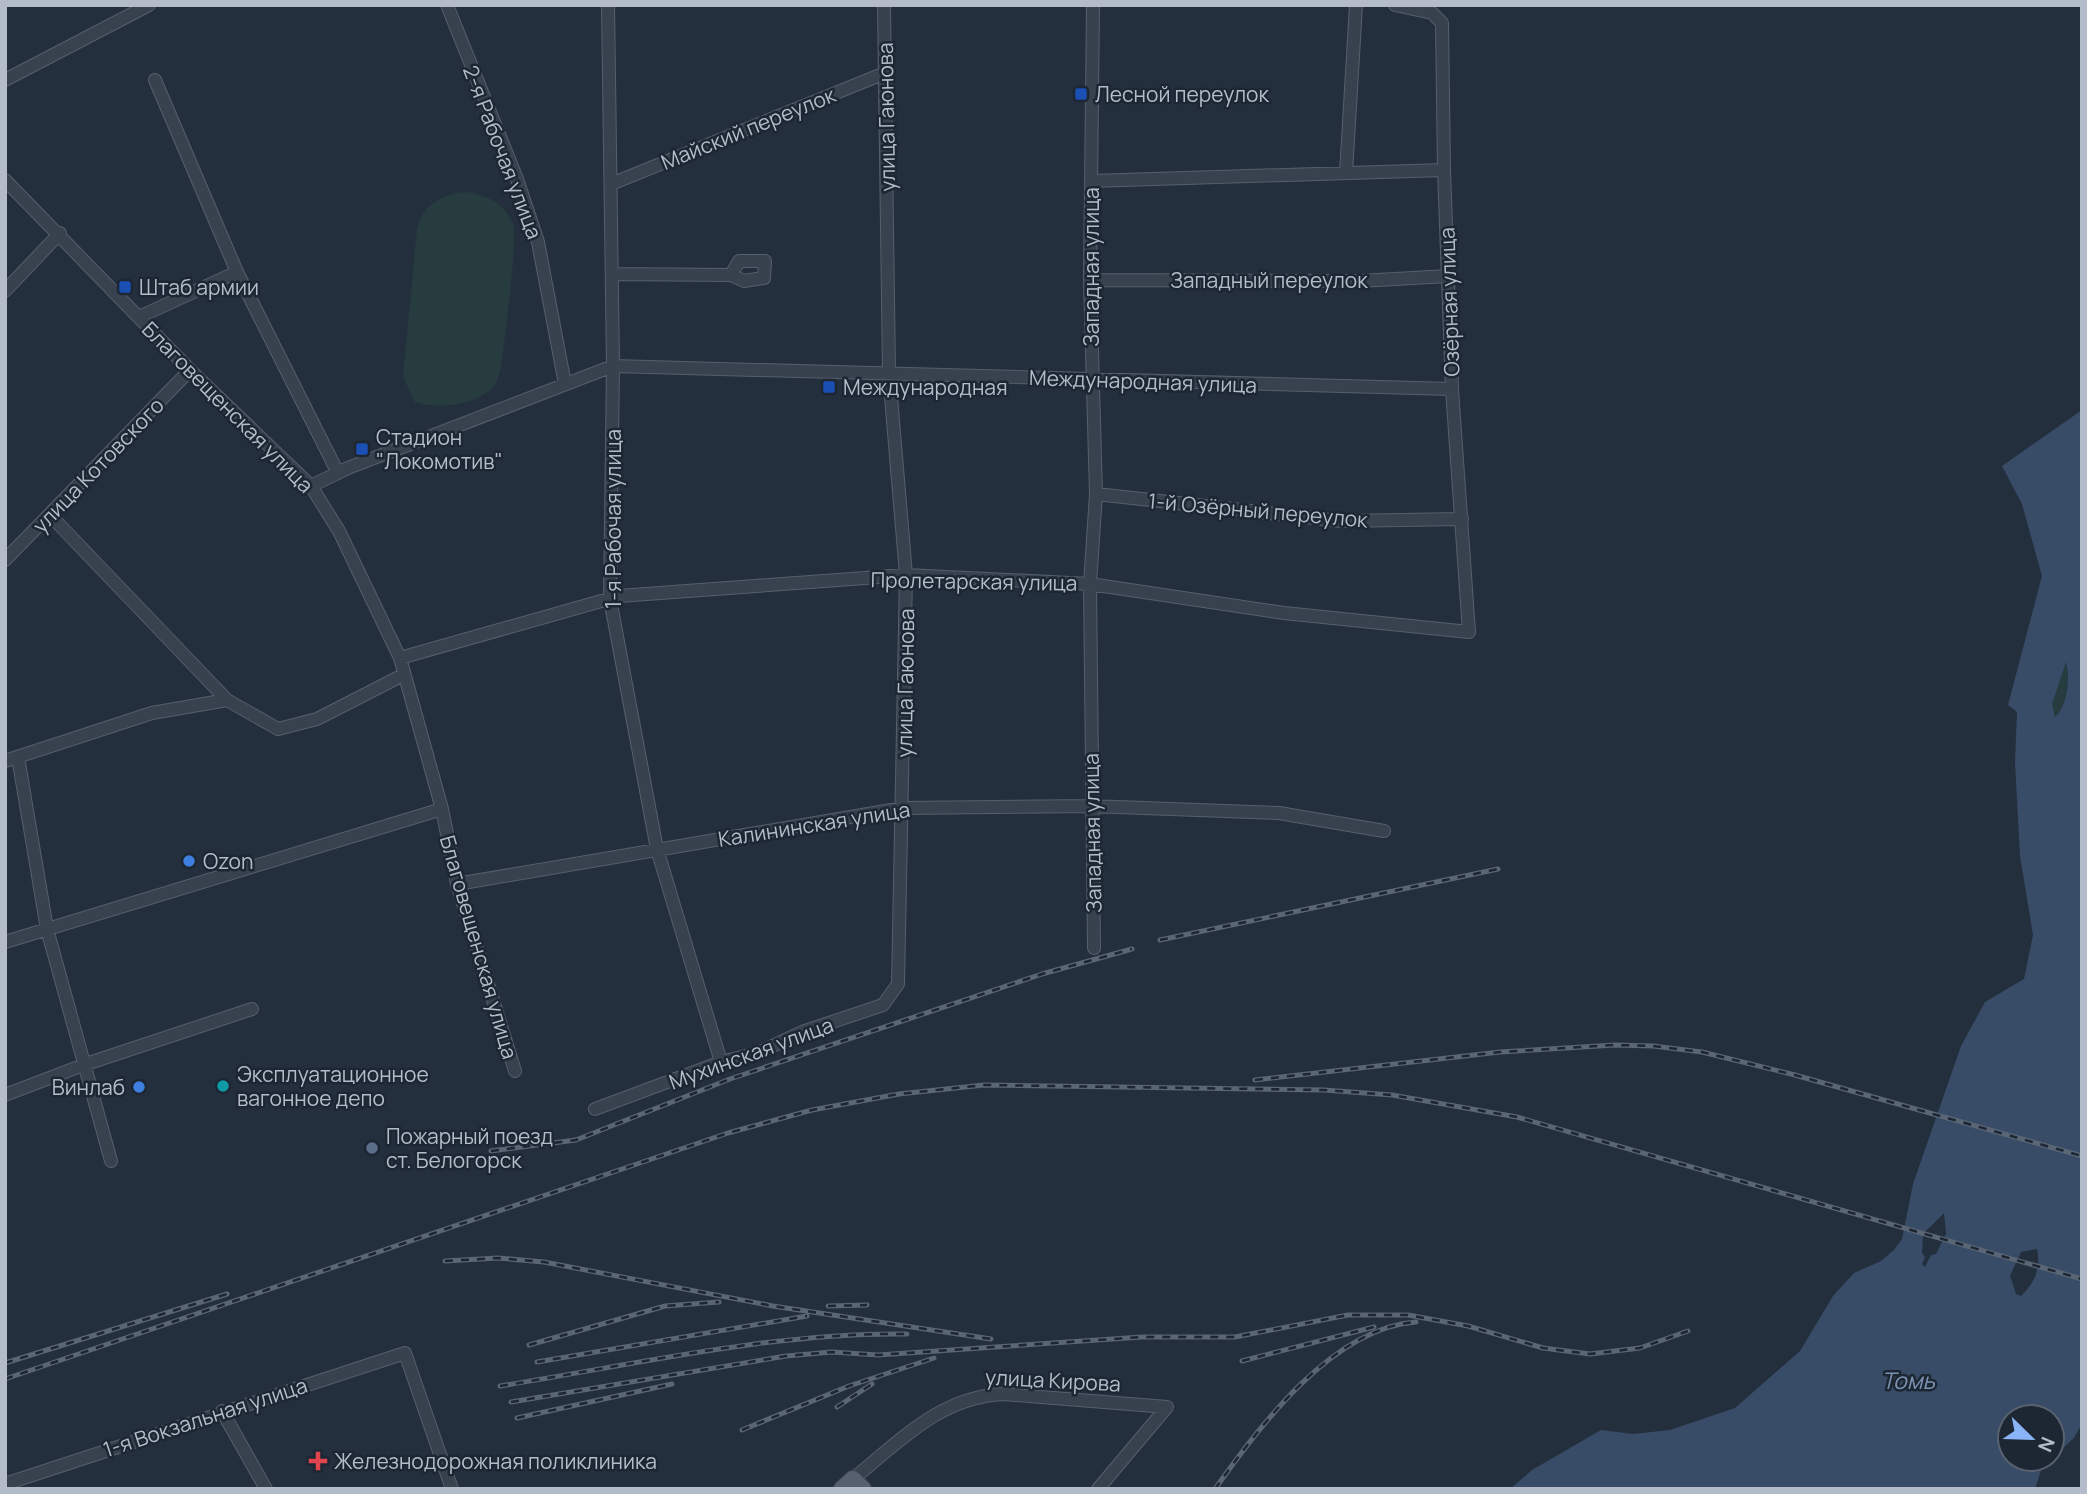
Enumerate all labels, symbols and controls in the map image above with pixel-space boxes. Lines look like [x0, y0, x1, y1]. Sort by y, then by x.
street label: улица Гаюнова [871, 42, 901, 192]
street label: 2-я Рабочая улица [457, 61, 549, 243]
street label: Майский переулок [657, 80, 840, 176]
place label: Лесной переулок [1095, 80, 1269, 108]
marker: Лесной переулок [1073, 86, 1089, 102]
street label: Западная улица [1077, 187, 1105, 347]
street label: Озёрная улица [1432, 227, 1466, 377]
street label: Западный переулок [1170, 266, 1368, 294]
place label: Штаб армии [139, 273, 259, 301]
marker: Штаб армии [117, 279, 133, 295]
street label: Благовещенская улица [136, 315, 320, 499]
street label: Международная улица [1029, 363, 1257, 399]
place label: Международная [843, 373, 1008, 401]
marker: Международная [821, 379, 837, 395]
street label: улица Котовского [26, 391, 170, 539]
place label: Стадион "Локомотив" [376, 423, 503, 475]
street label: 1-я Рабочая улица [599, 429, 627, 609]
marker: Стадион "Локомотив" [354, 441, 370, 457]
street label: 1-й Озёрный переулок [1147, 486, 1369, 534]
street label: Пролетарская улица [870, 565, 1078, 597]
street label: улица Гаюнова [890, 608, 920, 758]
street label: Западная улица [1077, 753, 1107, 913]
street label: Калининская улица [716, 795, 912, 853]
street label: Благовещенская улица [434, 832, 524, 1062]
place label: Ozon [203, 847, 253, 875]
marker: Ozon [181, 853, 197, 869]
street label: Мухинская улица [665, 1010, 837, 1096]
place label: Эксплуатационное вагонное депо [237, 1060, 429, 1112]
place label: Винлаб [52, 1073, 125, 1101]
marker: Эксплуатационное вагонное депо [215, 1078, 231, 1094]
marker: Винлаб [131, 1079, 147, 1095]
place label: Пожарный поезд ст. Белогорск [386, 1122, 553, 1174]
marker: Пожарный поезд ст. Белогорск [364, 1140, 380, 1156]
street label: улица Кирова [985, 1362, 1121, 1398]
water label: Томь [1881, 1364, 1936, 1396]
street label: 1-я Вокзальная улица [99, 1371, 311, 1463]
north arrow [1996, 1403, 2066, 1473]
text: N [2032, 1433, 2061, 1456]
place label: Железнодорожная поликлиника [334, 1447, 657, 1475]
marker: Железнодорожная поликлиника [308, 1451, 328, 1471]

